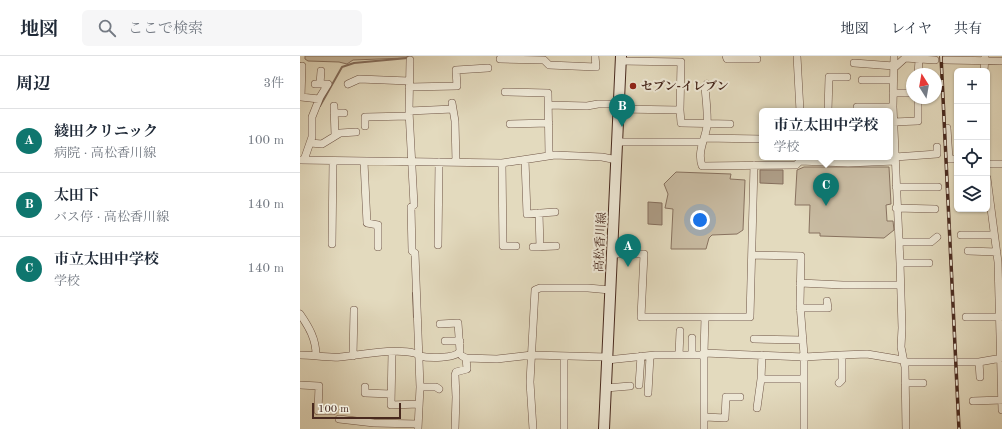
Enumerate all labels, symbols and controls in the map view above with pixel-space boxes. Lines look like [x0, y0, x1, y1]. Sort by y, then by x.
search box [82, 10, 362, 46]
icon: search [96, 17, 118, 39]
text: 地図 [20, 21, 58, 40]
text: ここで検索 [128, 22, 203, 37]
text: 地図 [841, 22, 869, 36]
text: レイヤ [891, 22, 932, 36]
text: 共有 [954, 22, 982, 36]
north arrow [906, 68, 942, 104]
map controls [954, 68, 990, 212]
button: + [954, 68, 990, 104]
text: 周辺 [16, 76, 50, 93]
text: 3件 [263, 77, 284, 90]
place label: セブン-イレブン [641, 79, 728, 93]
marker: セブン-イレブン [628, 81, 638, 91]
pin: B [609, 94, 635, 127]
button: − [954, 104, 990, 140]
popup [759, 108, 893, 160]
text: 市立太田中学校 [773, 119, 879, 134]
text: 綾田クリニック [54, 125, 158, 140]
text: A [24, 134, 34, 147]
text: 100 m [247, 134, 284, 147]
button: locate [954, 140, 990, 176]
text: 学校 [773, 141, 800, 154]
text: 病院 · 高松香川線 [54, 147, 156, 160]
pin: C [813, 173, 839, 206]
button: layers [954, 176, 990, 212]
text: 太田下 [54, 189, 99, 204]
text: B [24, 198, 34, 211]
text: 140 m [247, 198, 284, 211]
your location [690, 210, 710, 230]
text: バス停 · 高松香川線 [54, 211, 169, 224]
street label: 高松香川線 [591, 212, 609, 272]
pin: A [615, 234, 641, 267]
text: 市立太田中学校 [54, 253, 159, 268]
text: C [25, 262, 33, 275]
text: 140 m [247, 262, 284, 275]
text: 学校 [54, 275, 80, 288]
scale bar [312, 401, 401, 420]
text: 100 m [318, 404, 349, 415]

